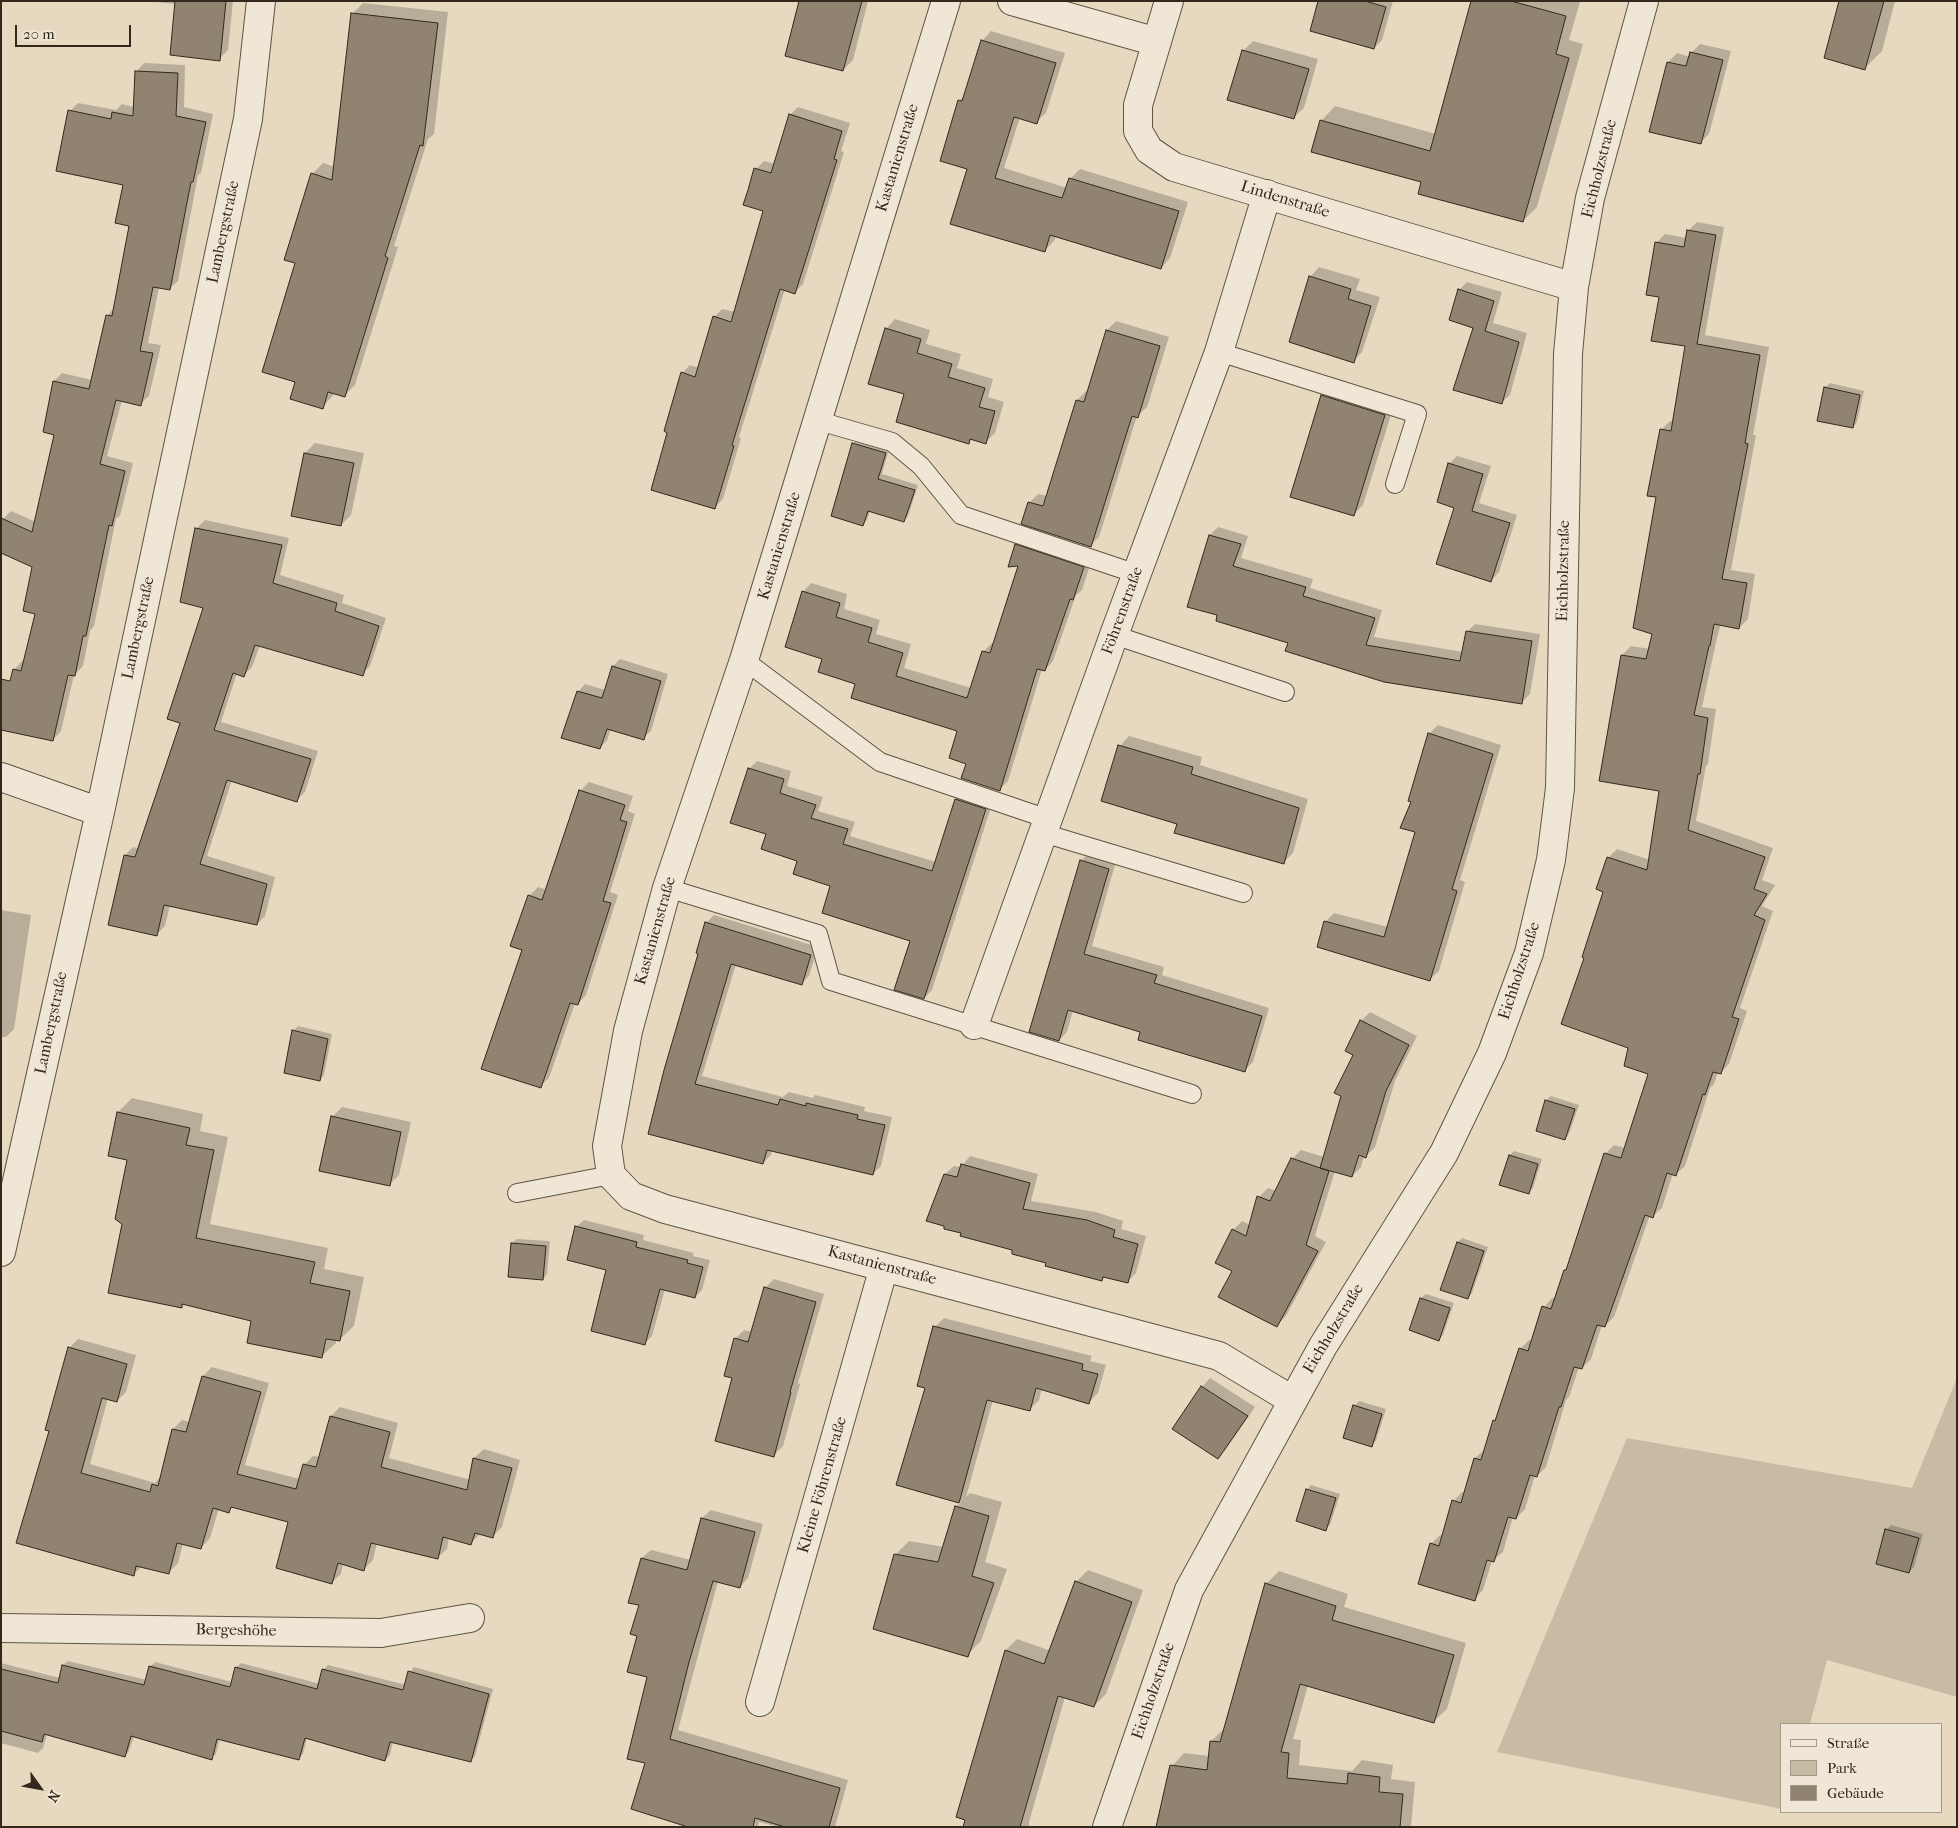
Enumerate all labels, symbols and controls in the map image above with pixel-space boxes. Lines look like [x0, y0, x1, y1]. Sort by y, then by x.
scale bar [18, 15, 134, 47]
text: 20 m [23, 25, 55, 43]
street label: Kastanienstraße [872, 102, 924, 214]
street label: Eichholzstraße [1578, 118, 1622, 220]
street label: Lindenstraße [1238, 177, 1332, 223]
street label: Lambergstraße [204, 179, 244, 285]
street label: Kastanienstraße [754, 490, 806, 602]
street label: Eichholzstraße [1554, 520, 1574, 622]
street label: Föhrenstraße [1098, 565, 1148, 657]
street label: Lambergstraße [119, 575, 159, 681]
street label: Kastanienstraße [631, 875, 681, 987]
street label: Eichholzstraße [1495, 920, 1545, 1022]
street label: Lambergstraße [32, 970, 72, 1076]
street label: Kastanienstraße [826, 1242, 938, 1290]
street label: Eichholzstraße [1300, 1281, 1368, 1377]
street label: Kleine Föhrenstraße [794, 1415, 852, 1555]
street label: Bergeshöhe [195, 1621, 277, 1641]
street label: Eichholzstraße [1128, 1640, 1180, 1742]
legend [1780, 1723, 1943, 1813]
text: Straße [1827, 1734, 1869, 1752]
text: Park [1827, 1759, 1857, 1777]
north arrow [15, 1763, 65, 1813]
text: Gebäude [1827, 1784, 1884, 1802]
text: N [43, 1787, 63, 1805]

